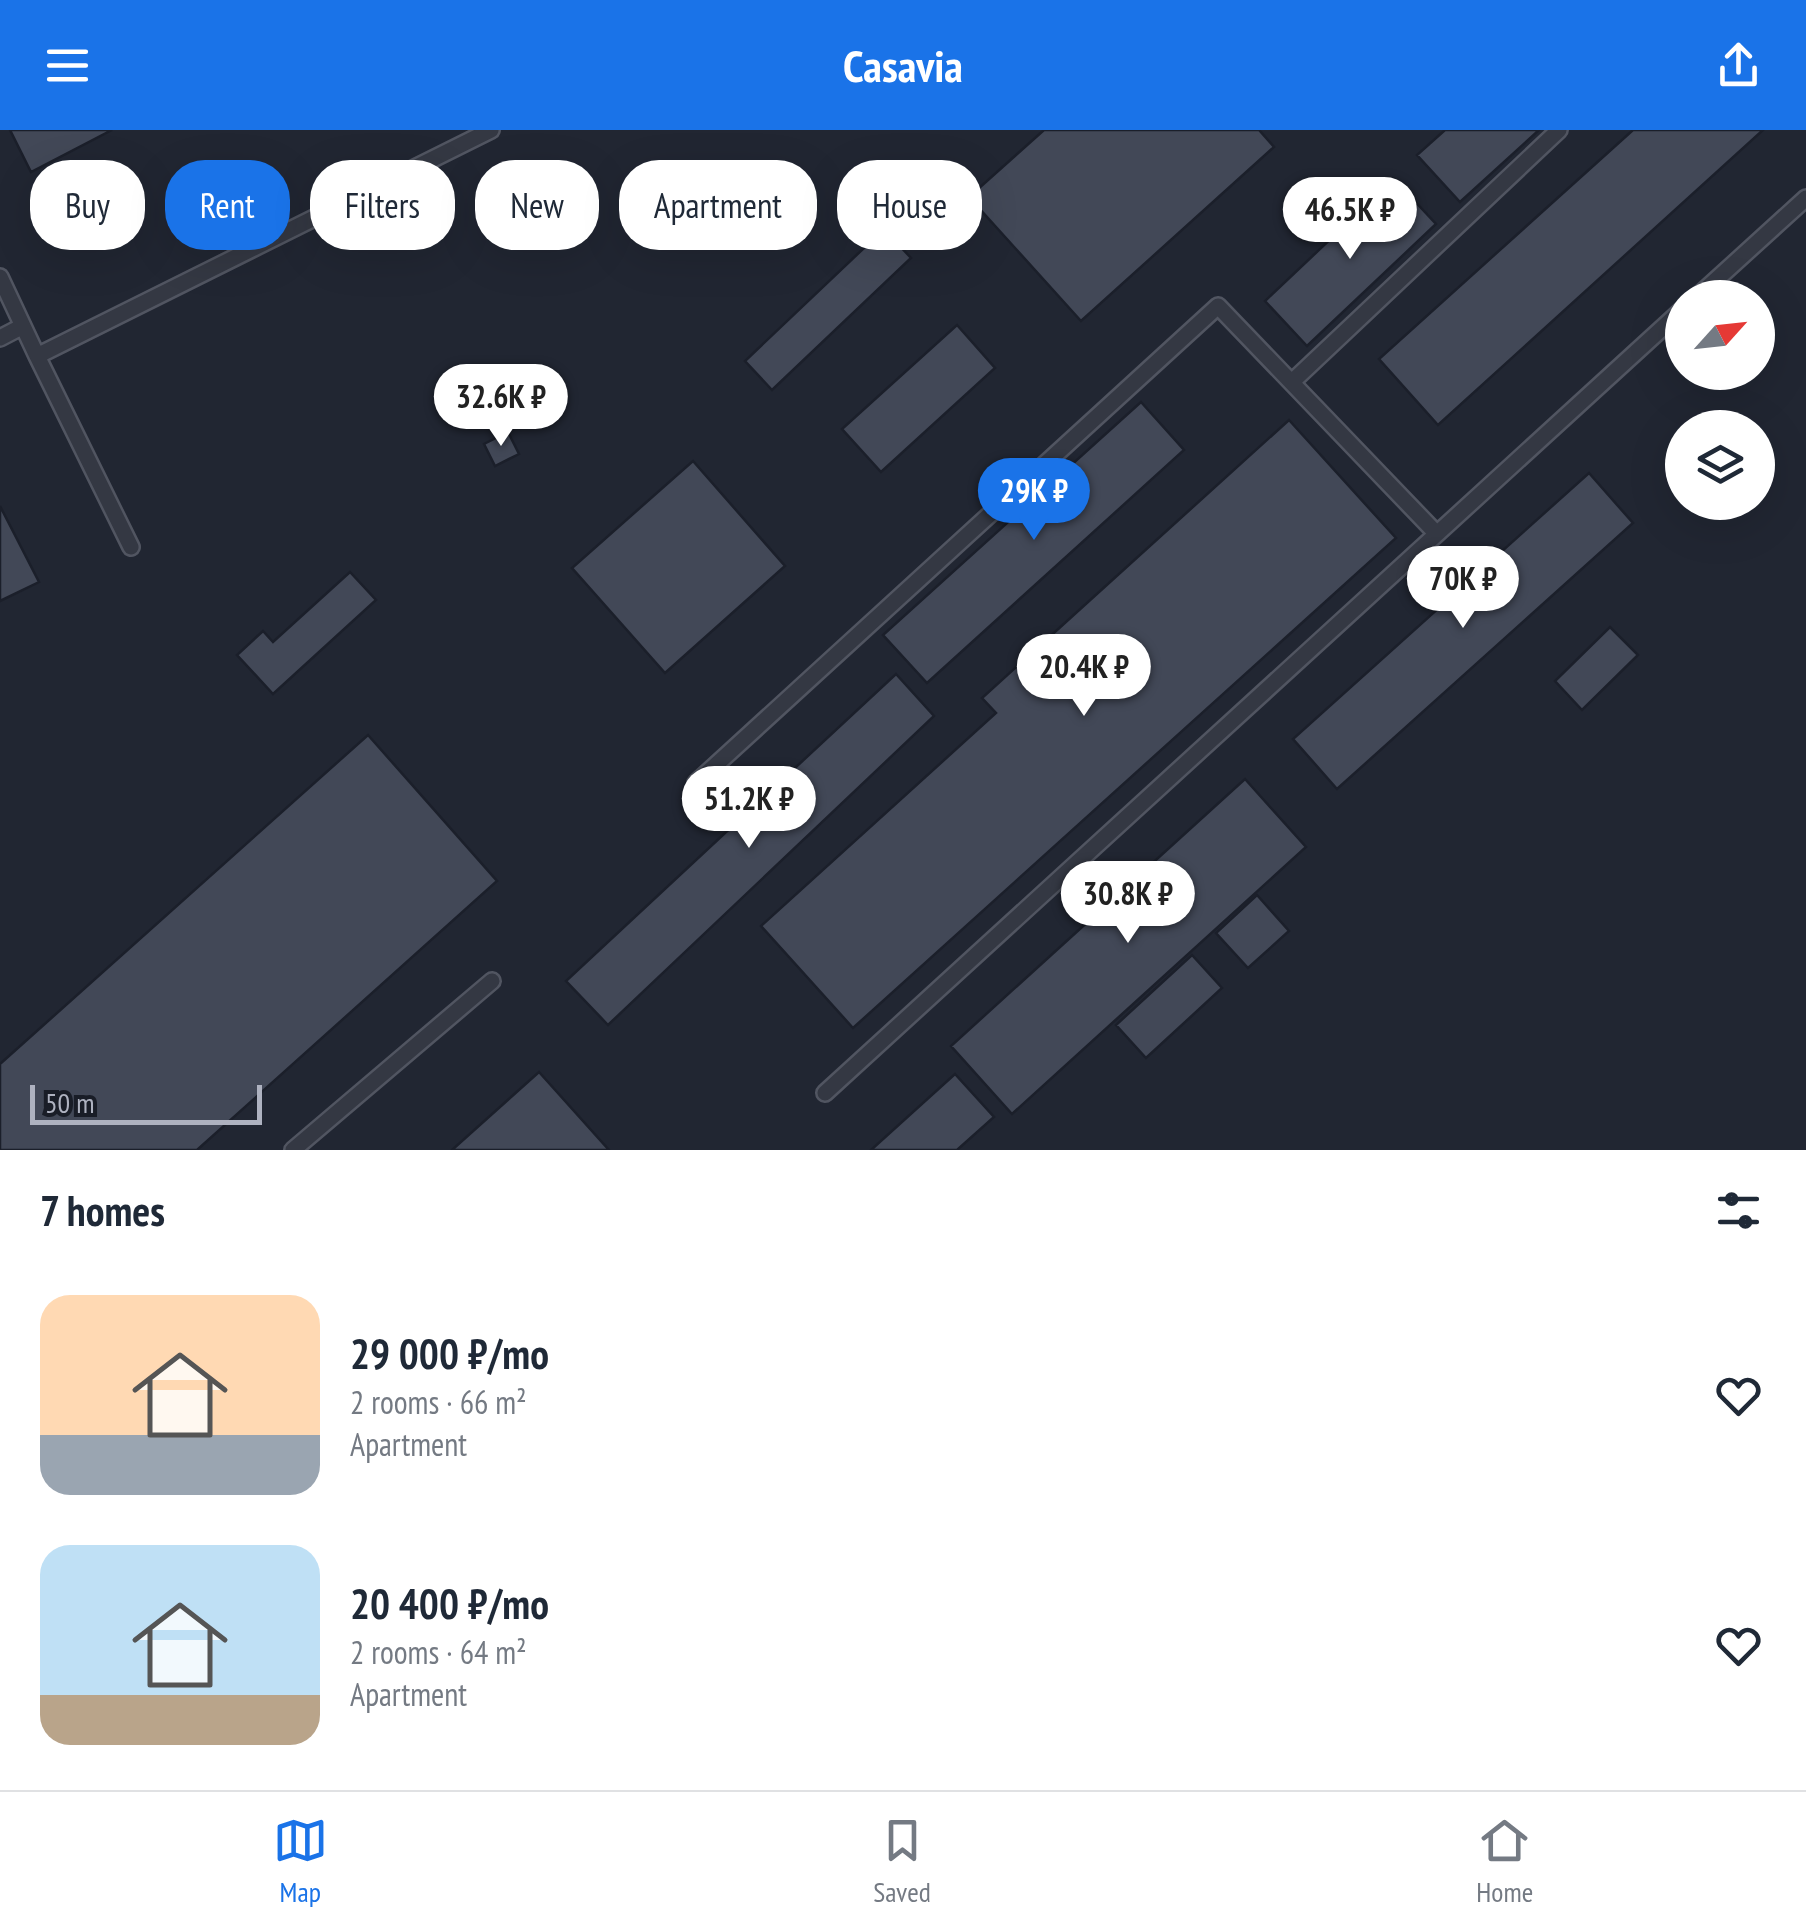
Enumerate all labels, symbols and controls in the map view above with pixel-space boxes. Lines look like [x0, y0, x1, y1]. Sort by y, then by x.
text: Casavia [843, 36, 963, 94]
icon: menu [40, 38, 95, 93]
icon: share [1711, 38, 1766, 93]
chip: Buy [30, 160, 145, 250]
chip: Rent [165, 160, 290, 250]
chip: Filters [310, 160, 455, 250]
chip: New [475, 160, 599, 250]
chip: Apartment [619, 160, 817, 250]
chip: House [837, 160, 982, 250]
pin: 46.5K ₽ [1258, 177, 1442, 262]
text: 46.5K ₽ [1305, 188, 1395, 230]
north arrow [1665, 280, 1775, 390]
map controls [1665, 280, 1775, 520]
pin: 32.6K ₽ [409, 364, 593, 449]
text: 32.6K ₽ [456, 375, 546, 417]
button: layers [1665, 410, 1775, 520]
pin: 29K ₽ [964, 458, 1104, 543]
text: 29K ₽ [1000, 469, 1068, 511]
pin: 70K ₽ [1393, 546, 1533, 631]
text: 70K ₽ [1429, 557, 1497, 599]
pin: 20.4K ₽ [992, 634, 1176, 719]
text: 20.4K ₽ [1039, 645, 1129, 687]
pin: 51.2K ₽ [657, 766, 841, 851]
text: 51.2K ₽ [704, 777, 794, 819]
pin: 30.8K ₽ [1036, 861, 1220, 946]
text: 30.8K ₽ [1083, 872, 1173, 914]
scale bar [30, 1080, 262, 1124]
text: 50 m [45, 1084, 94, 1121]
text: 7 homes [40, 1183, 165, 1238]
icon: filters [1711, 1183, 1766, 1238]
text: 29 000 ₽/mo [350, 1326, 549, 1381]
icon: home [120, 1335, 240, 1455]
icon: heart [1711, 1368, 1766, 1423]
text: 2 rooms · 66 m² [350, 1381, 527, 1423]
text: Apartment [350, 1423, 467, 1465]
text: 20 400 ₽/mo [350, 1576, 549, 1631]
icon: home [120, 1585, 240, 1705]
icon: heart [1711, 1618, 1766, 1673]
text: 2 rooms · 64 m² [350, 1631, 527, 1673]
text: Apartment [350, 1673, 467, 1715]
tab: Map [273, 1813, 328, 1910]
tab: Saved [873, 1813, 931, 1910]
tab: Home [1476, 1813, 1533, 1910]

